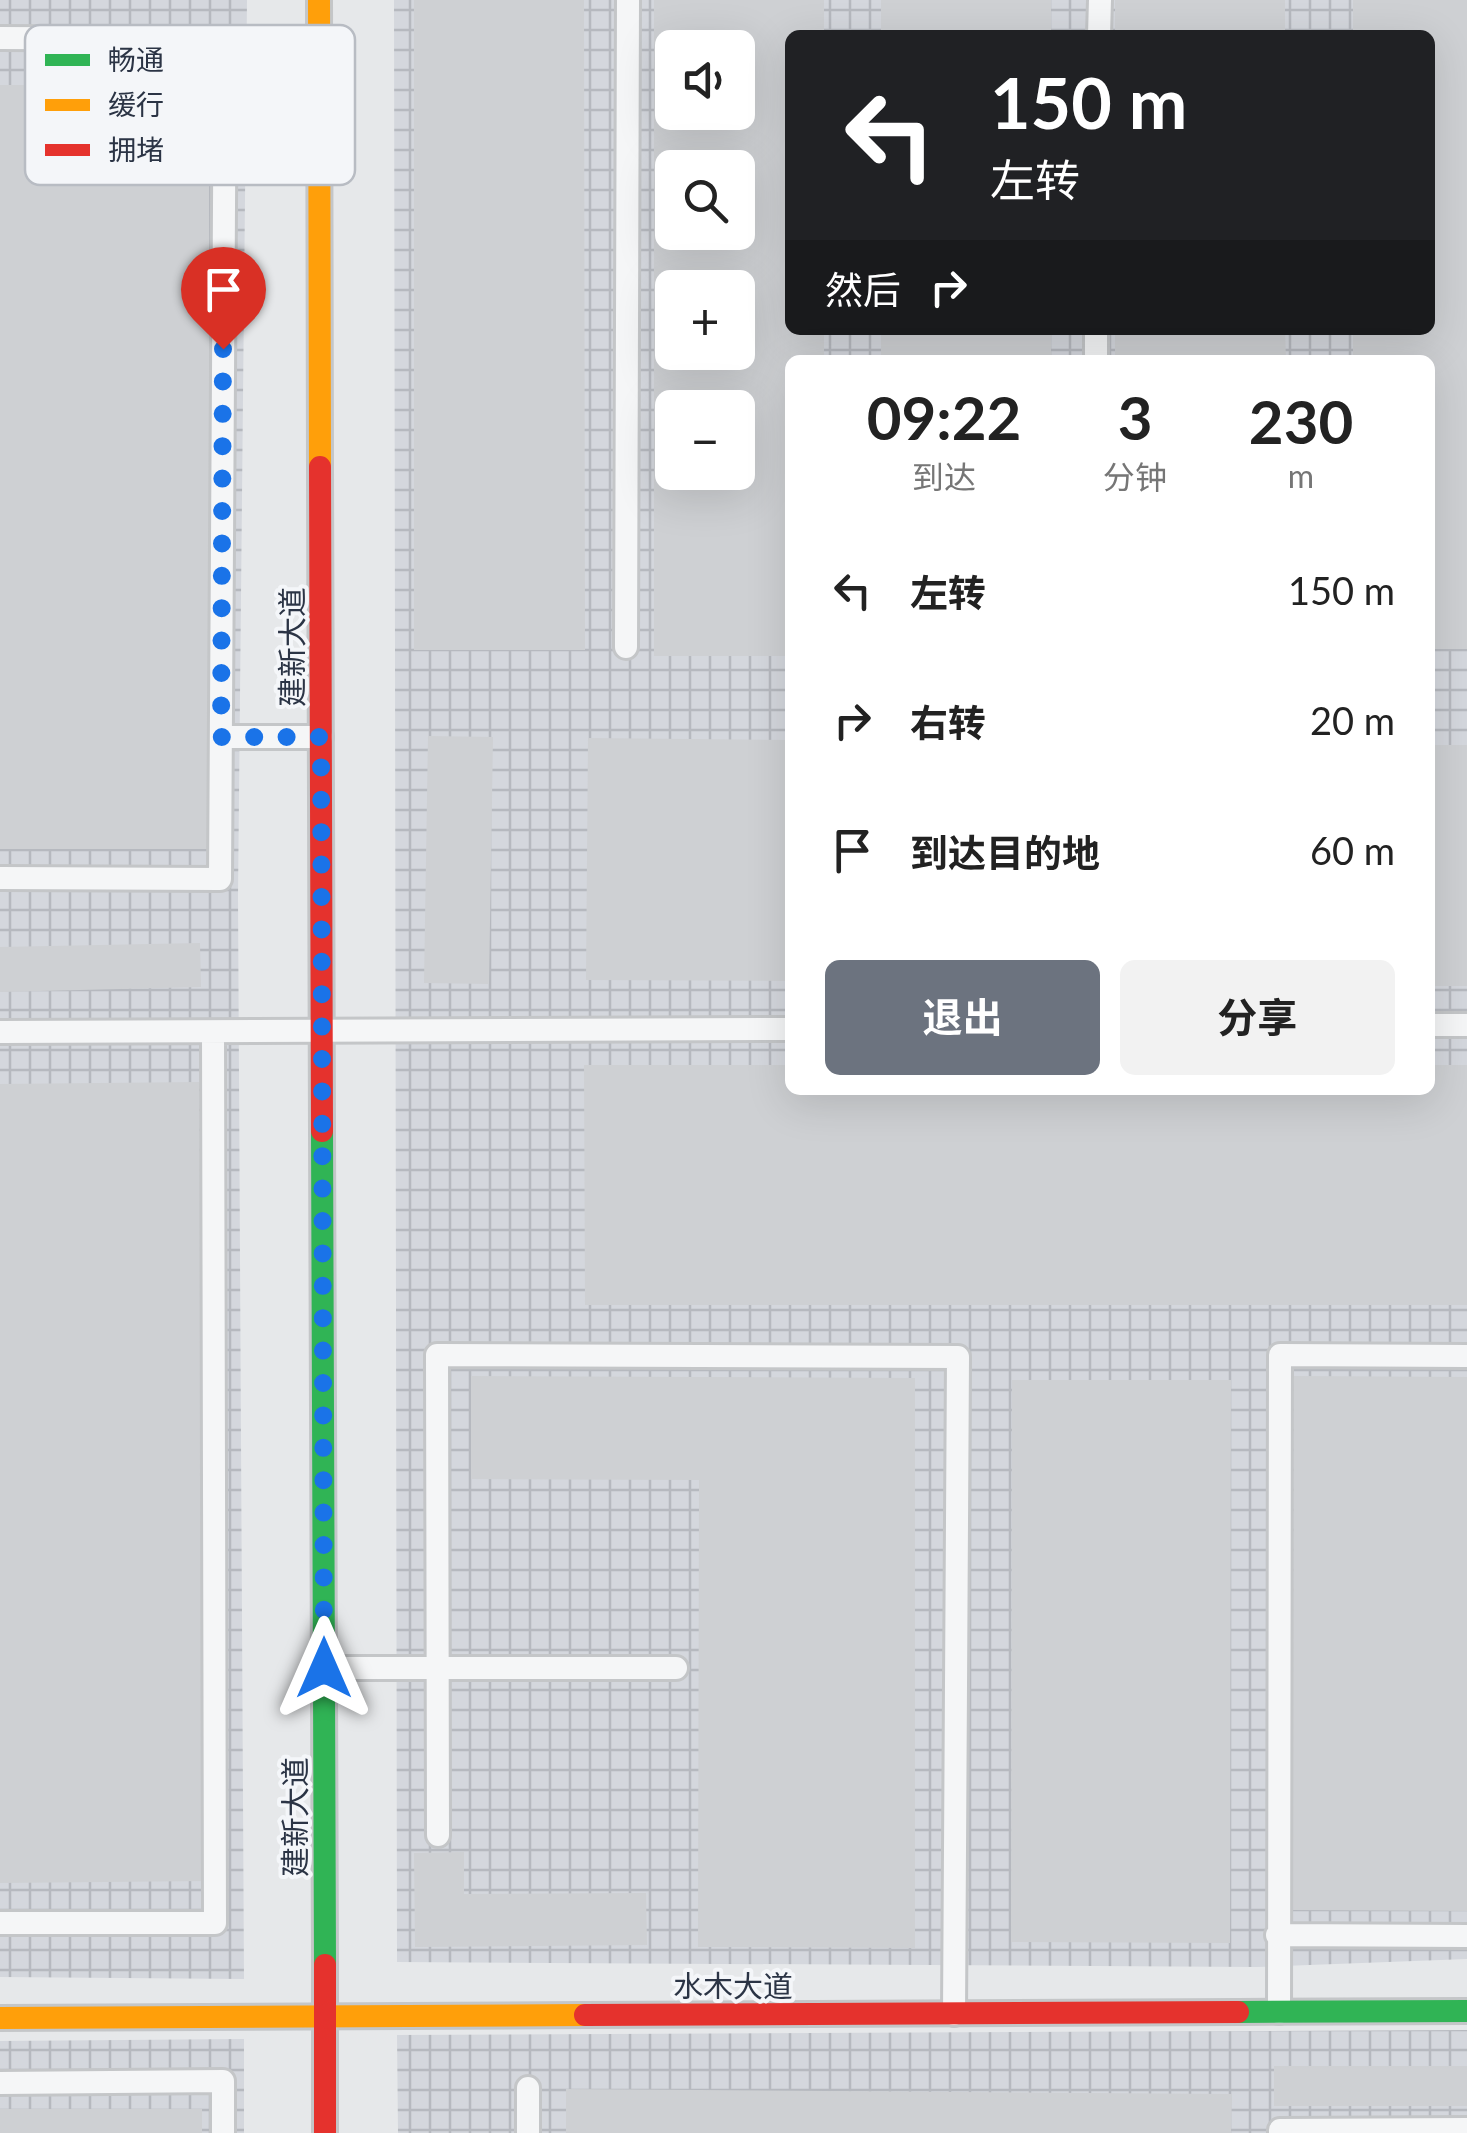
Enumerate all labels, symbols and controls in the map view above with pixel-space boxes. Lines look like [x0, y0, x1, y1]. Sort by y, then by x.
legend [25, 25, 355, 185]
map controls [655, 30, 755, 490]
button: sound [655, 30, 755, 130]
text: 畅通 [108, 42, 164, 76]
text: 150 m [990, 60, 1187, 144]
icon: left [825, 70, 955, 200]
text: 缓行 [108, 87, 164, 121]
text: 拥堵 [108, 132, 164, 166]
button: search [655, 150, 755, 250]
text: 左转 [990, 153, 1080, 207]
pin [181, 247, 266, 350]
icon: right [921, 260, 976, 315]
icon: arrive [196, 262, 251, 317]
text: 然后 [825, 266, 901, 312]
button: + [655, 270, 755, 370]
text: 09:22 [867, 381, 1021, 453]
text: 3 [1118, 381, 1153, 453]
text: 230 [1249, 385, 1353, 457]
button: − [655, 390, 755, 490]
text: m [1288, 456, 1314, 495]
text: 到达 [912, 457, 976, 496]
text: 分钟 [1103, 457, 1167, 496]
icon: left [825, 563, 880, 618]
text: 150 m [1288, 567, 1395, 613]
text: 左转 [910, 569, 986, 615]
street label: 建新大道 [273, 587, 309, 707]
icon: right [825, 693, 880, 748]
text: 20 m [1310, 697, 1395, 743]
text: 右转 [910, 699, 986, 745]
icon: arrive [825, 823, 880, 878]
text: 60 m [1310, 827, 1395, 873]
text: 到达目的地 [910, 829, 1100, 875]
button: 退出 [825, 960, 1100, 1075]
button: 分享 [1120, 960, 1395, 1075]
position arrow [272, 1616, 376, 1720]
street label: 建新大道 [276, 1757, 312, 1877]
street label: 水木大道 [673, 1967, 793, 2003]

